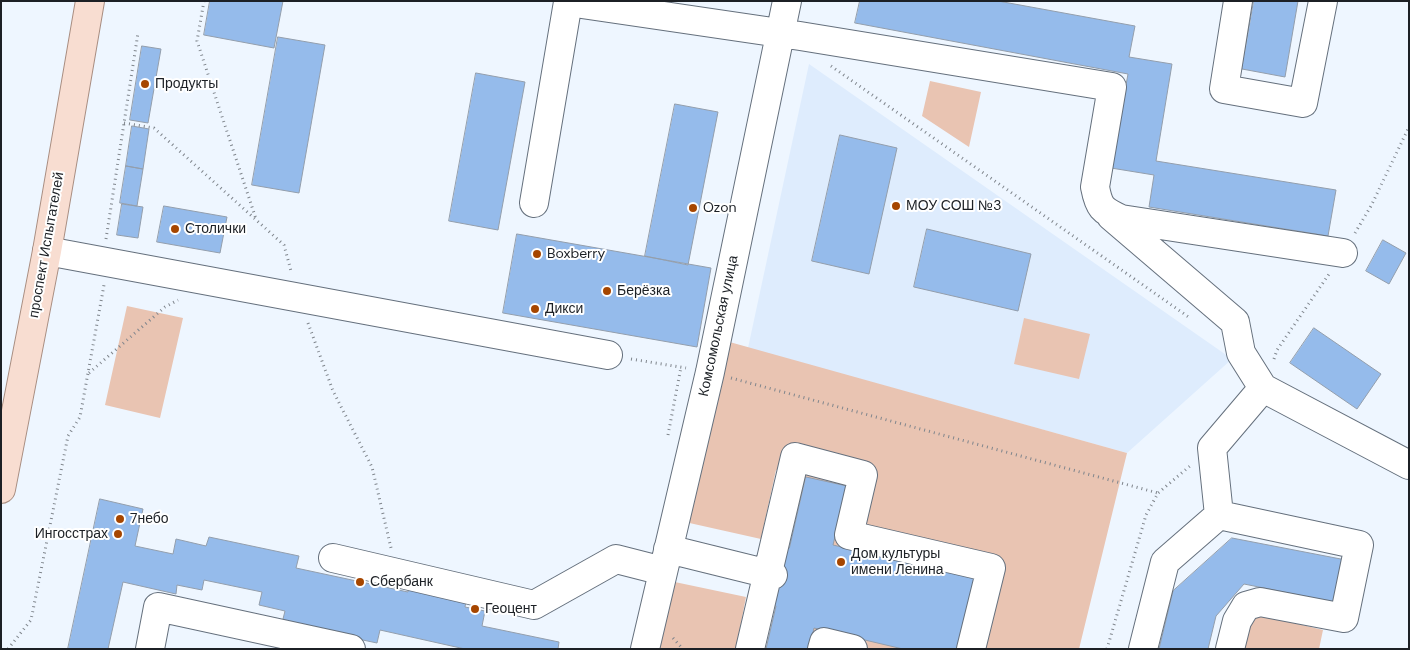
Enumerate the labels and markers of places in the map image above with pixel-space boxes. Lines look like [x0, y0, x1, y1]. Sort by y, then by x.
place label: Продукты [155, 76, 218, 92]
marker: Продукты [139, 78, 151, 90]
place label: МОУ СОШ №3 [906, 198, 1001, 214]
place label: Ozon [703, 200, 737, 216]
marker: МОУ СОШ №3 [890, 200, 902, 212]
marker: Ozon [687, 202, 699, 214]
place label: Столички [185, 221, 246, 237]
marker: Столички [169, 223, 181, 235]
place label: Boxberry [547, 246, 605, 262]
marker: Boxberry [531, 248, 543, 260]
place label: Берёзка [617, 283, 670, 299]
marker: Берёзка [601, 285, 613, 297]
place label: Дикси [545, 301, 583, 317]
marker: Дикси [529, 303, 541, 315]
place label: 7небо [130, 511, 169, 527]
marker: 7небо [114, 513, 126, 525]
place label: Ингосстрах [35, 526, 108, 542]
marker: Ингосстрах [112, 528, 124, 540]
place label: Дом культуры имени Ленина [851, 546, 944, 578]
marker: Дом культуры имени Ленина [835, 556, 847, 568]
place label: Сбербанк [370, 574, 433, 590]
marker: Сбербанк [354, 576, 366, 588]
place label: Геоцент [485, 601, 537, 617]
marker: Геоцент [469, 603, 481, 615]

